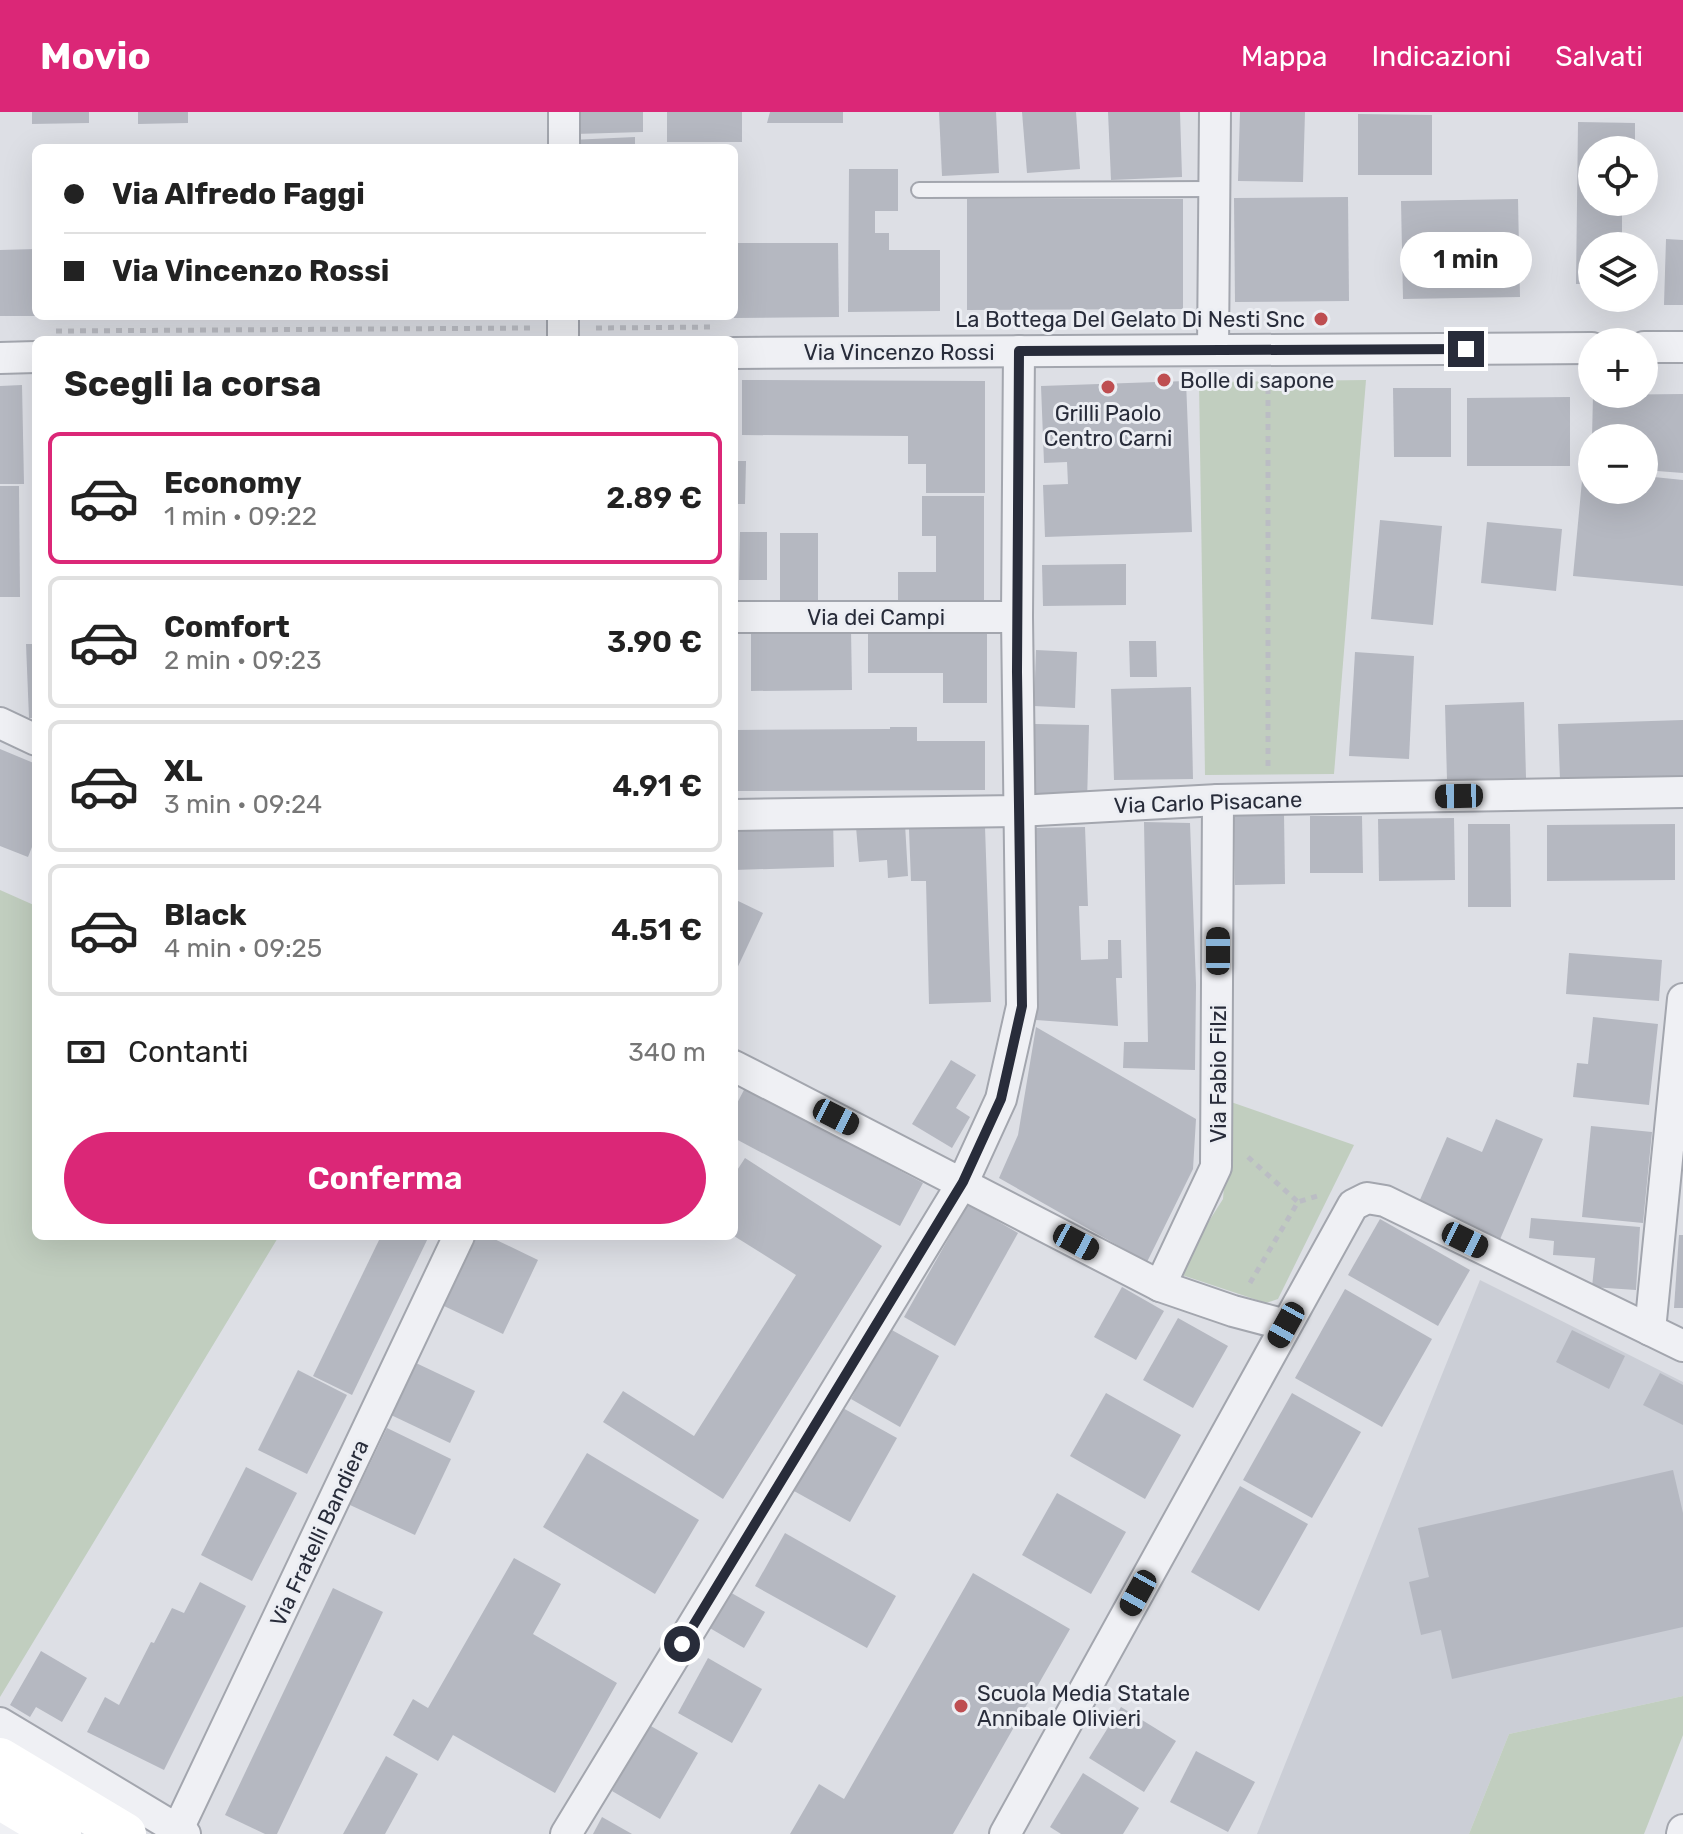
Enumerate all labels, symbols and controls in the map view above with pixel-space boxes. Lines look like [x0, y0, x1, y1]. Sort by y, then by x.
text: Movio [40, 33, 151, 79]
text: Mappa [1241, 40, 1328, 73]
text: Indicazioni [1372, 40, 1511, 73]
text: Salvati [1555, 40, 1643, 73]
map controls [1578, 136, 1658, 504]
button: locate [1578, 136, 1658, 216]
text: Via Alfredo Faggi [112, 176, 365, 212]
button: layers [1578, 232, 1658, 312]
callout: 1 min [1400, 233, 1532, 289]
text: 1 min [1433, 244, 1499, 275]
text: Via Vincenzo Rossi [112, 253, 389, 289]
place label: La Bottega Del Gelato Di Nesti Snc [955, 306, 1305, 333]
marker: La Bottega Del Gelato Di Nesti Snc [1312, 310, 1330, 328]
button: + [1578, 328, 1658, 408]
route end [1448, 331, 1484, 367]
street label: Via Vincenzo Rossi [803, 339, 995, 366]
text: Scegli la corsa [64, 362, 322, 405]
place label: Bolle di sapone [1180, 367, 1334, 394]
marker: Bolle di sapone [1155, 371, 1173, 389]
marker: Grilli Paolo Centro Carni [1099, 378, 1117, 396]
place label: Grilli Paolo Centro Carni [1044, 400, 1172, 452]
button: − [1578, 424, 1658, 504]
icon: car [68, 462, 140, 534]
text: Economy [164, 465, 302, 501]
text: 2.89 € [606, 480, 702, 516]
text: 1 min · 09:22 [164, 501, 317, 532]
street label: Via dei Campi [807, 604, 945, 631]
icon: car [68, 606, 140, 678]
text: Comfort [164, 609, 290, 645]
text: 3.90 € [607, 624, 702, 660]
text: 2 min · 09:23 [164, 645, 322, 676]
icon: car [68, 750, 140, 822]
text: XL [164, 753, 203, 789]
text: 4.91 € [612, 768, 702, 804]
car [1435, 784, 1483, 808]
street label: Via Carlo Pisacane [1113, 786, 1303, 819]
text: 3 min · 09:24 [164, 789, 322, 820]
icon: car [68, 894, 140, 966]
text: Black [164, 897, 247, 933]
text: 4.51 € [611, 912, 702, 948]
car [1206, 927, 1230, 975]
text: 4 min · 09:25 [164, 933, 322, 964]
street label: Via Fabio Filzi [1205, 1005, 1232, 1143]
icon: cash [64, 1030, 108, 1074]
text: Contanti [128, 1034, 248, 1070]
text: 340 m [628, 1037, 706, 1068]
car [809, 1095, 863, 1139]
button: Conferma [64, 1132, 706, 1224]
car [1438, 1219, 1492, 1261]
car [1049, 1220, 1103, 1264]
car [1264, 1298, 1308, 1352]
street label: Via Fratelli Bandiera [264, 1435, 375, 1631]
car [1116, 1566, 1160, 1620]
route start [664, 1626, 700, 1662]
place label: Scuola Media Statale Annibale Olivieri [977, 1680, 1190, 1732]
marker: Scuola Media Statale Annibale Olivieri [952, 1697, 970, 1715]

